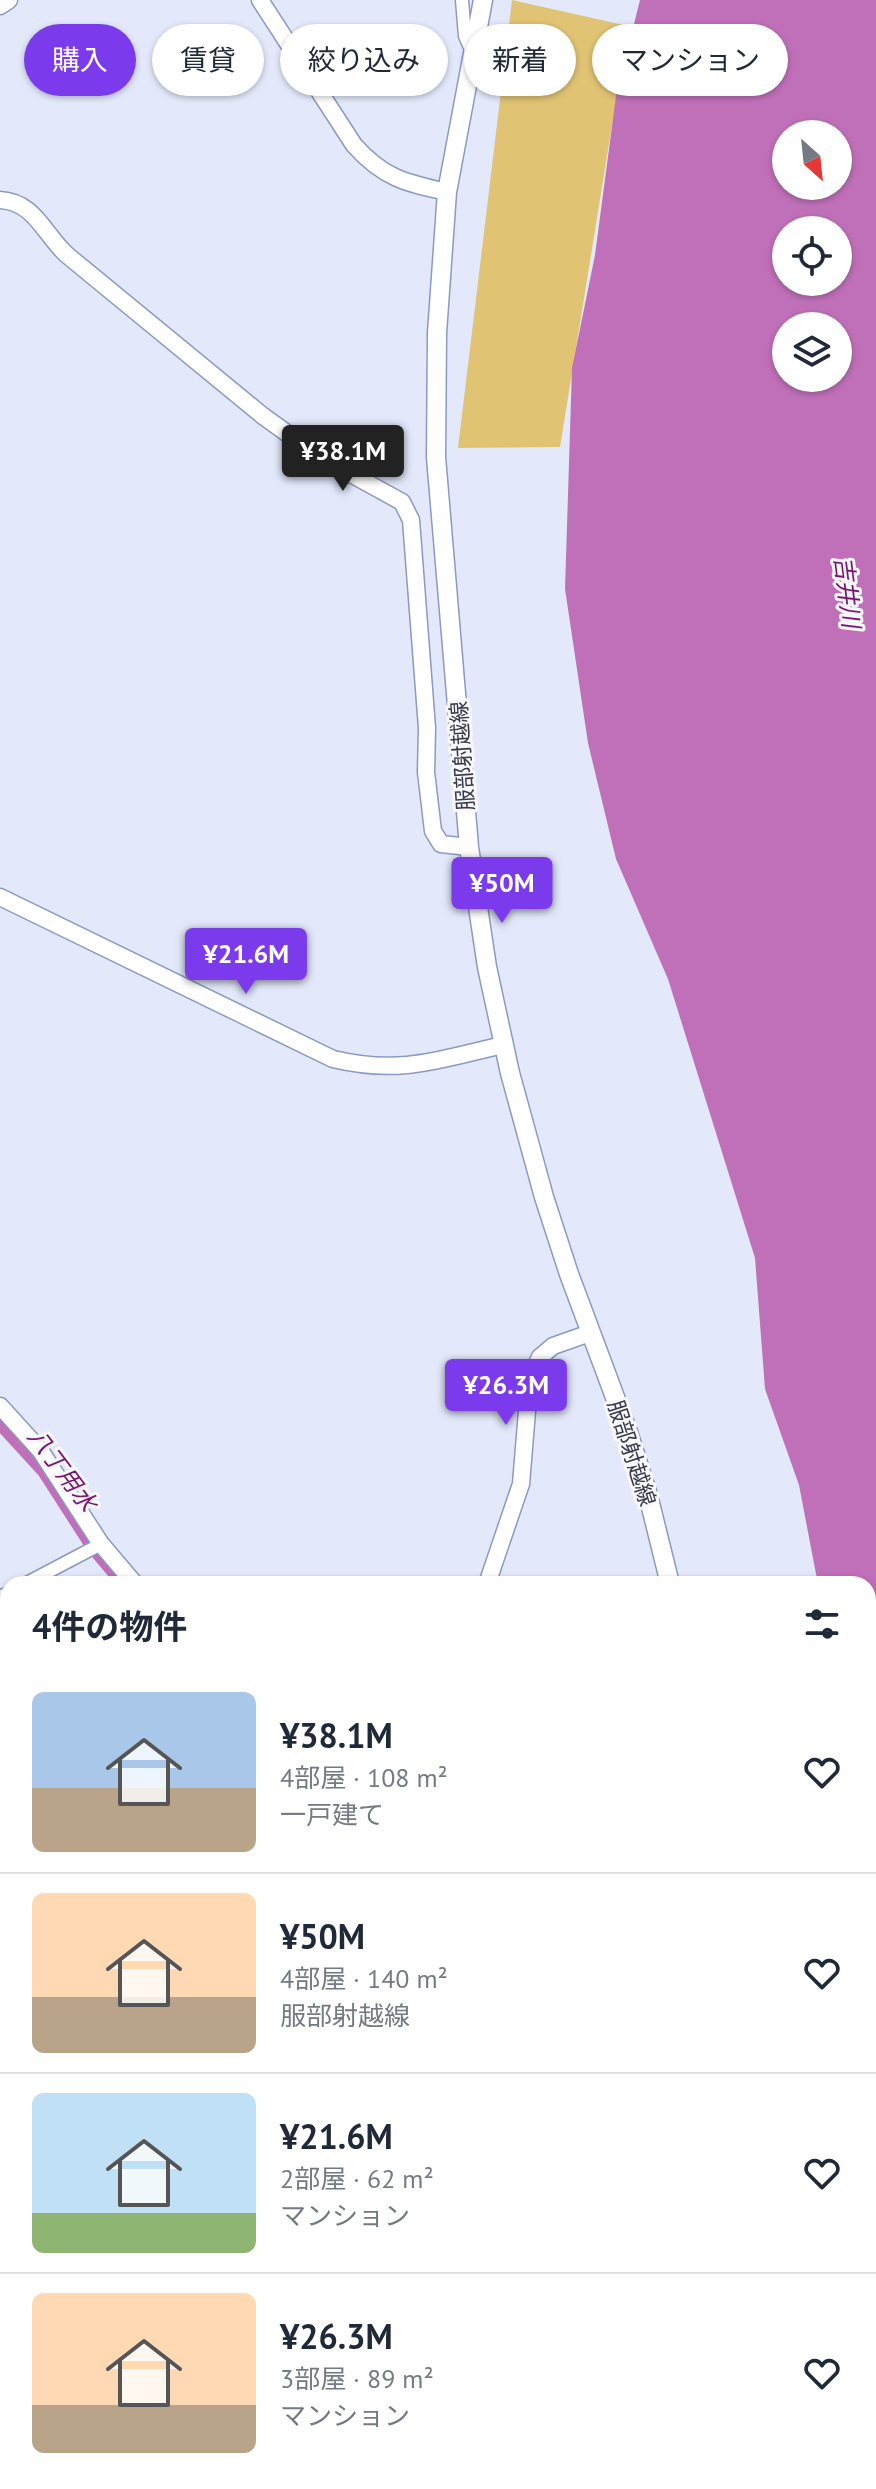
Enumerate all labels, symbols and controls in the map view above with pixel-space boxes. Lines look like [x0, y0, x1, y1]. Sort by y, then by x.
chip: 購入 [24, 24, 136, 96]
chip: 賃貸 [152, 24, 264, 96]
chip: 絞り込み [280, 24, 448, 96]
chip: 新着 [464, 24, 576, 96]
chip: マンション [592, 24, 788, 96]
north arrow [772, 120, 852, 200]
map controls [772, 120, 852, 392]
button: locate [772, 216, 852, 296]
button: layers [772, 312, 852, 392]
pin: ¥38.1M [278, 425, 408, 493]
text: ¥38.1M [300, 434, 386, 467]
water label: 吉井川 [828, 554, 868, 633]
street label: 服部射越線 [444, 700, 480, 812]
pin: ¥50M [455, 857, 549, 925]
text: ¥50M [469, 866, 535, 899]
pin: ¥21.6M [181, 928, 311, 996]
text: ¥21.6M [203, 937, 289, 970]
pin: ¥26.3M [441, 1359, 571, 1427]
text: ¥26.3M [463, 1368, 549, 1401]
street label: 服部射越線 [602, 1396, 662, 1510]
water label: 八丁用水 [21, 1422, 105, 1520]
icon: filters [800, 1602, 844, 1646]
text: 4件の物件 [32, 1604, 187, 1648]
text: ¥38.1M [280, 1713, 393, 1757]
icon: home [96, 1724, 192, 1820]
icon: heart [800, 1750, 844, 1794]
text: 4部屋 · 108 m² [280, 1761, 448, 1794]
text: 一戸建て [280, 1798, 384, 1831]
text: ¥50M [280, 1914, 365, 1958]
icon: home [96, 1925, 192, 2021]
icon: heart [800, 1951, 844, 1995]
text: 4部屋 · 140 m² [280, 1962, 448, 1995]
text: 服部射越線 [280, 1999, 410, 2032]
text: ¥21.6M [280, 2114, 393, 2158]
icon: home [96, 2125, 192, 2221]
icon: heart [800, 2151, 844, 2195]
text: 2部屋 · 62 m² [280, 2162, 434, 2195]
text: マンション [280, 2199, 410, 2232]
text: ¥26.3M [280, 2314, 393, 2358]
icon: home [96, 2325, 192, 2421]
icon: heart [800, 2351, 844, 2395]
text: 3部屋 · 89 m² [280, 2362, 434, 2395]
text: マンション [280, 2399, 410, 2432]

